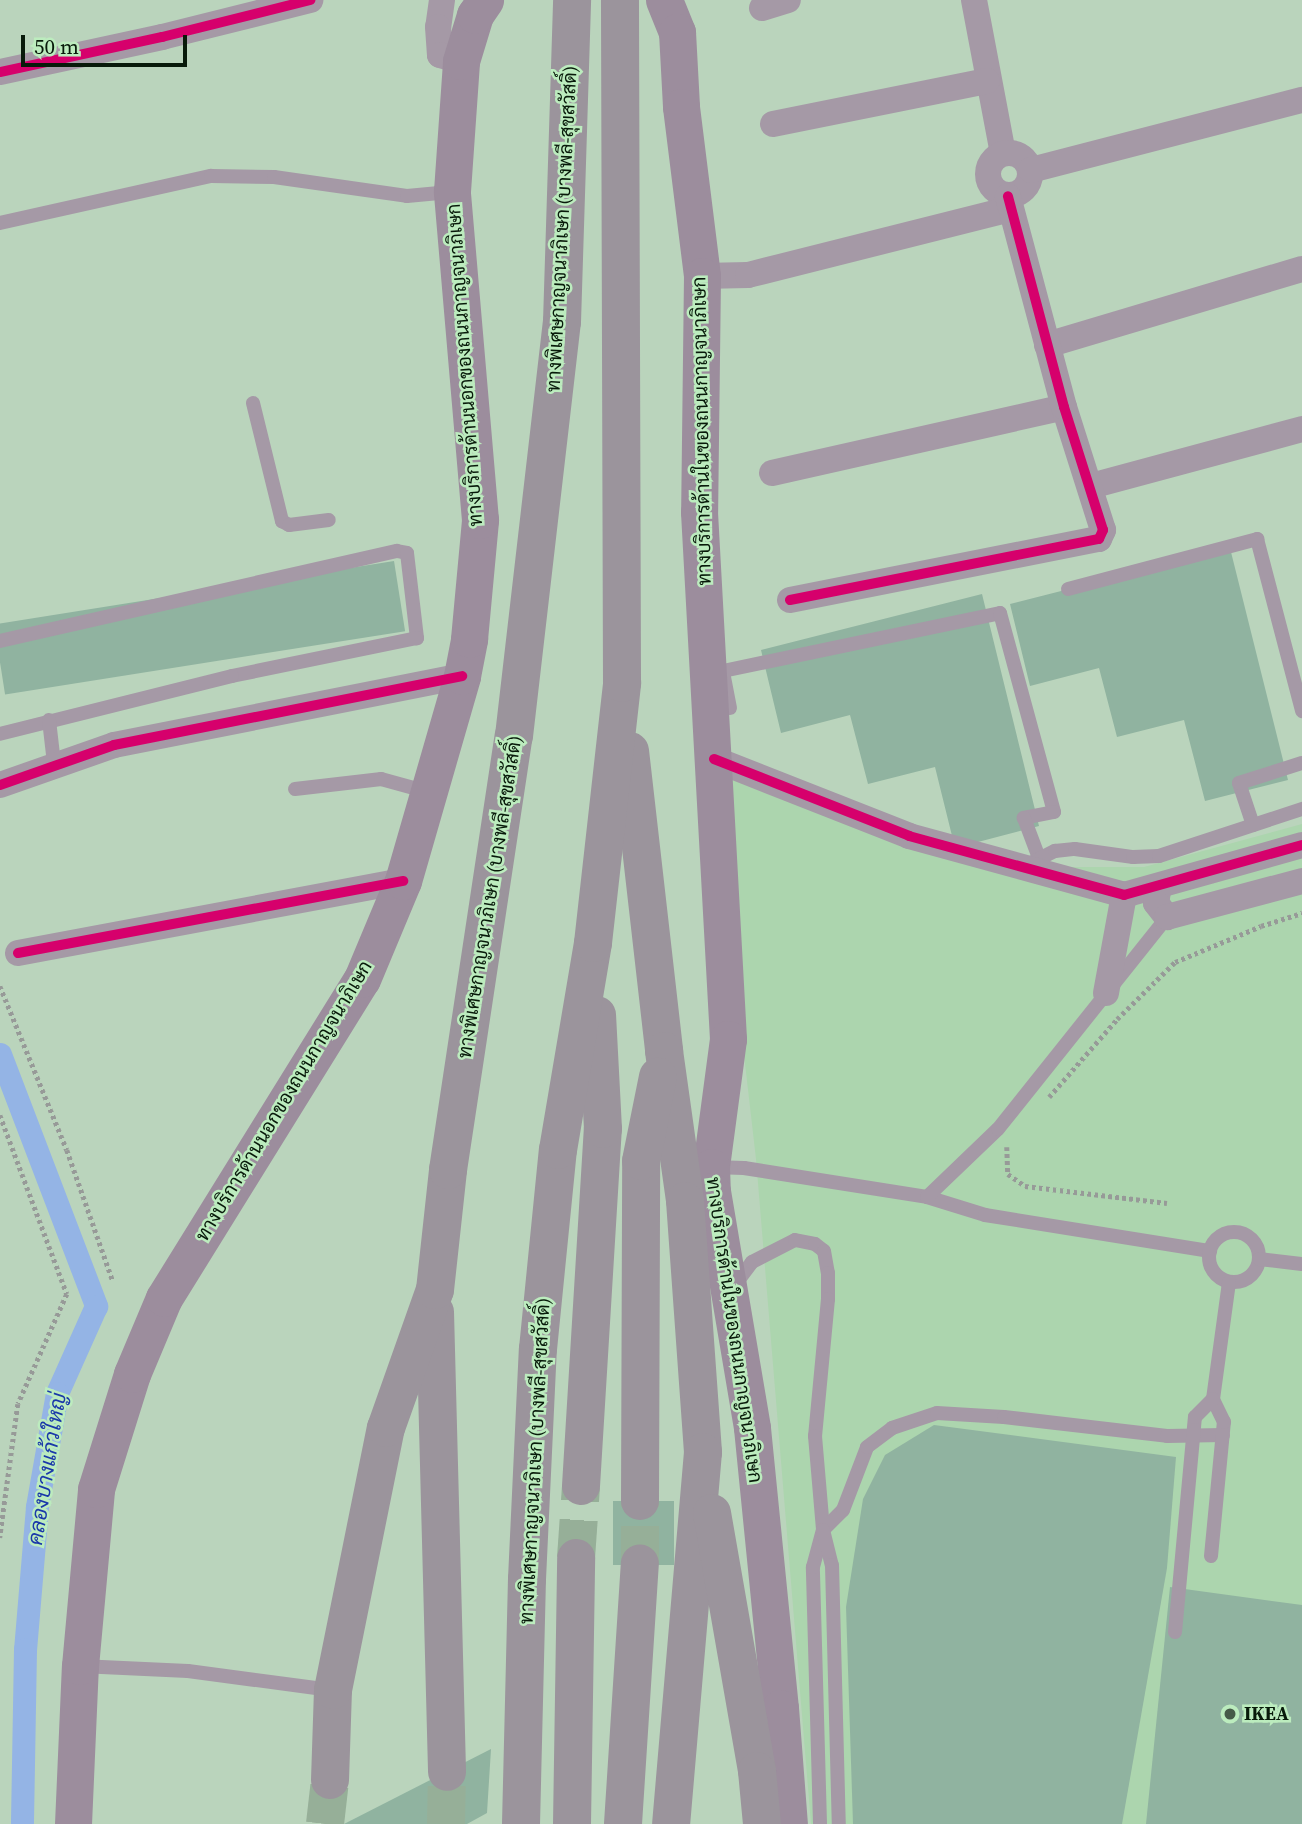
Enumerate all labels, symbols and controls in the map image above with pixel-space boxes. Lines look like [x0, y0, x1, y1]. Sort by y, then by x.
scale bar [24, 21, 191, 65]
text: 50 m [34, 32, 79, 61]
street label: ทางพิเศษกาญจนาภิเษก (บางพลี-สุขสวัสดิ์) [542, 65, 582, 393]
street label: ทางบริการด้านนอกของถนนกาญจนาภิเษก [442, 203, 488, 527]
street label: ทางบริการด้านในของถนนกาญจนาภิเษก [688, 277, 716, 585]
street label: ทางพิเศษกาญจนาภิเษก (บางพลี-สุขสวัสดิ์) [453, 734, 527, 1060]
street label: ทางบริการด้านนอกของถนนกาญจนาภิเษก [191, 957, 377, 1245]
street label: ทางบริการด้านในของถนนกาญจนาภิเษก [701, 1176, 767, 1484]
street label: ทางพิเศษกาญจนาภิเษก (บางพลี-สุขสวัสดิ์) [515, 1297, 555, 1625]
water label: คลองบางแก้วใหญ่ [23, 1391, 71, 1547]
place label: IKEA [1244, 1703, 1289, 1725]
marker: IKEA [1222, 1706, 1238, 1722]

